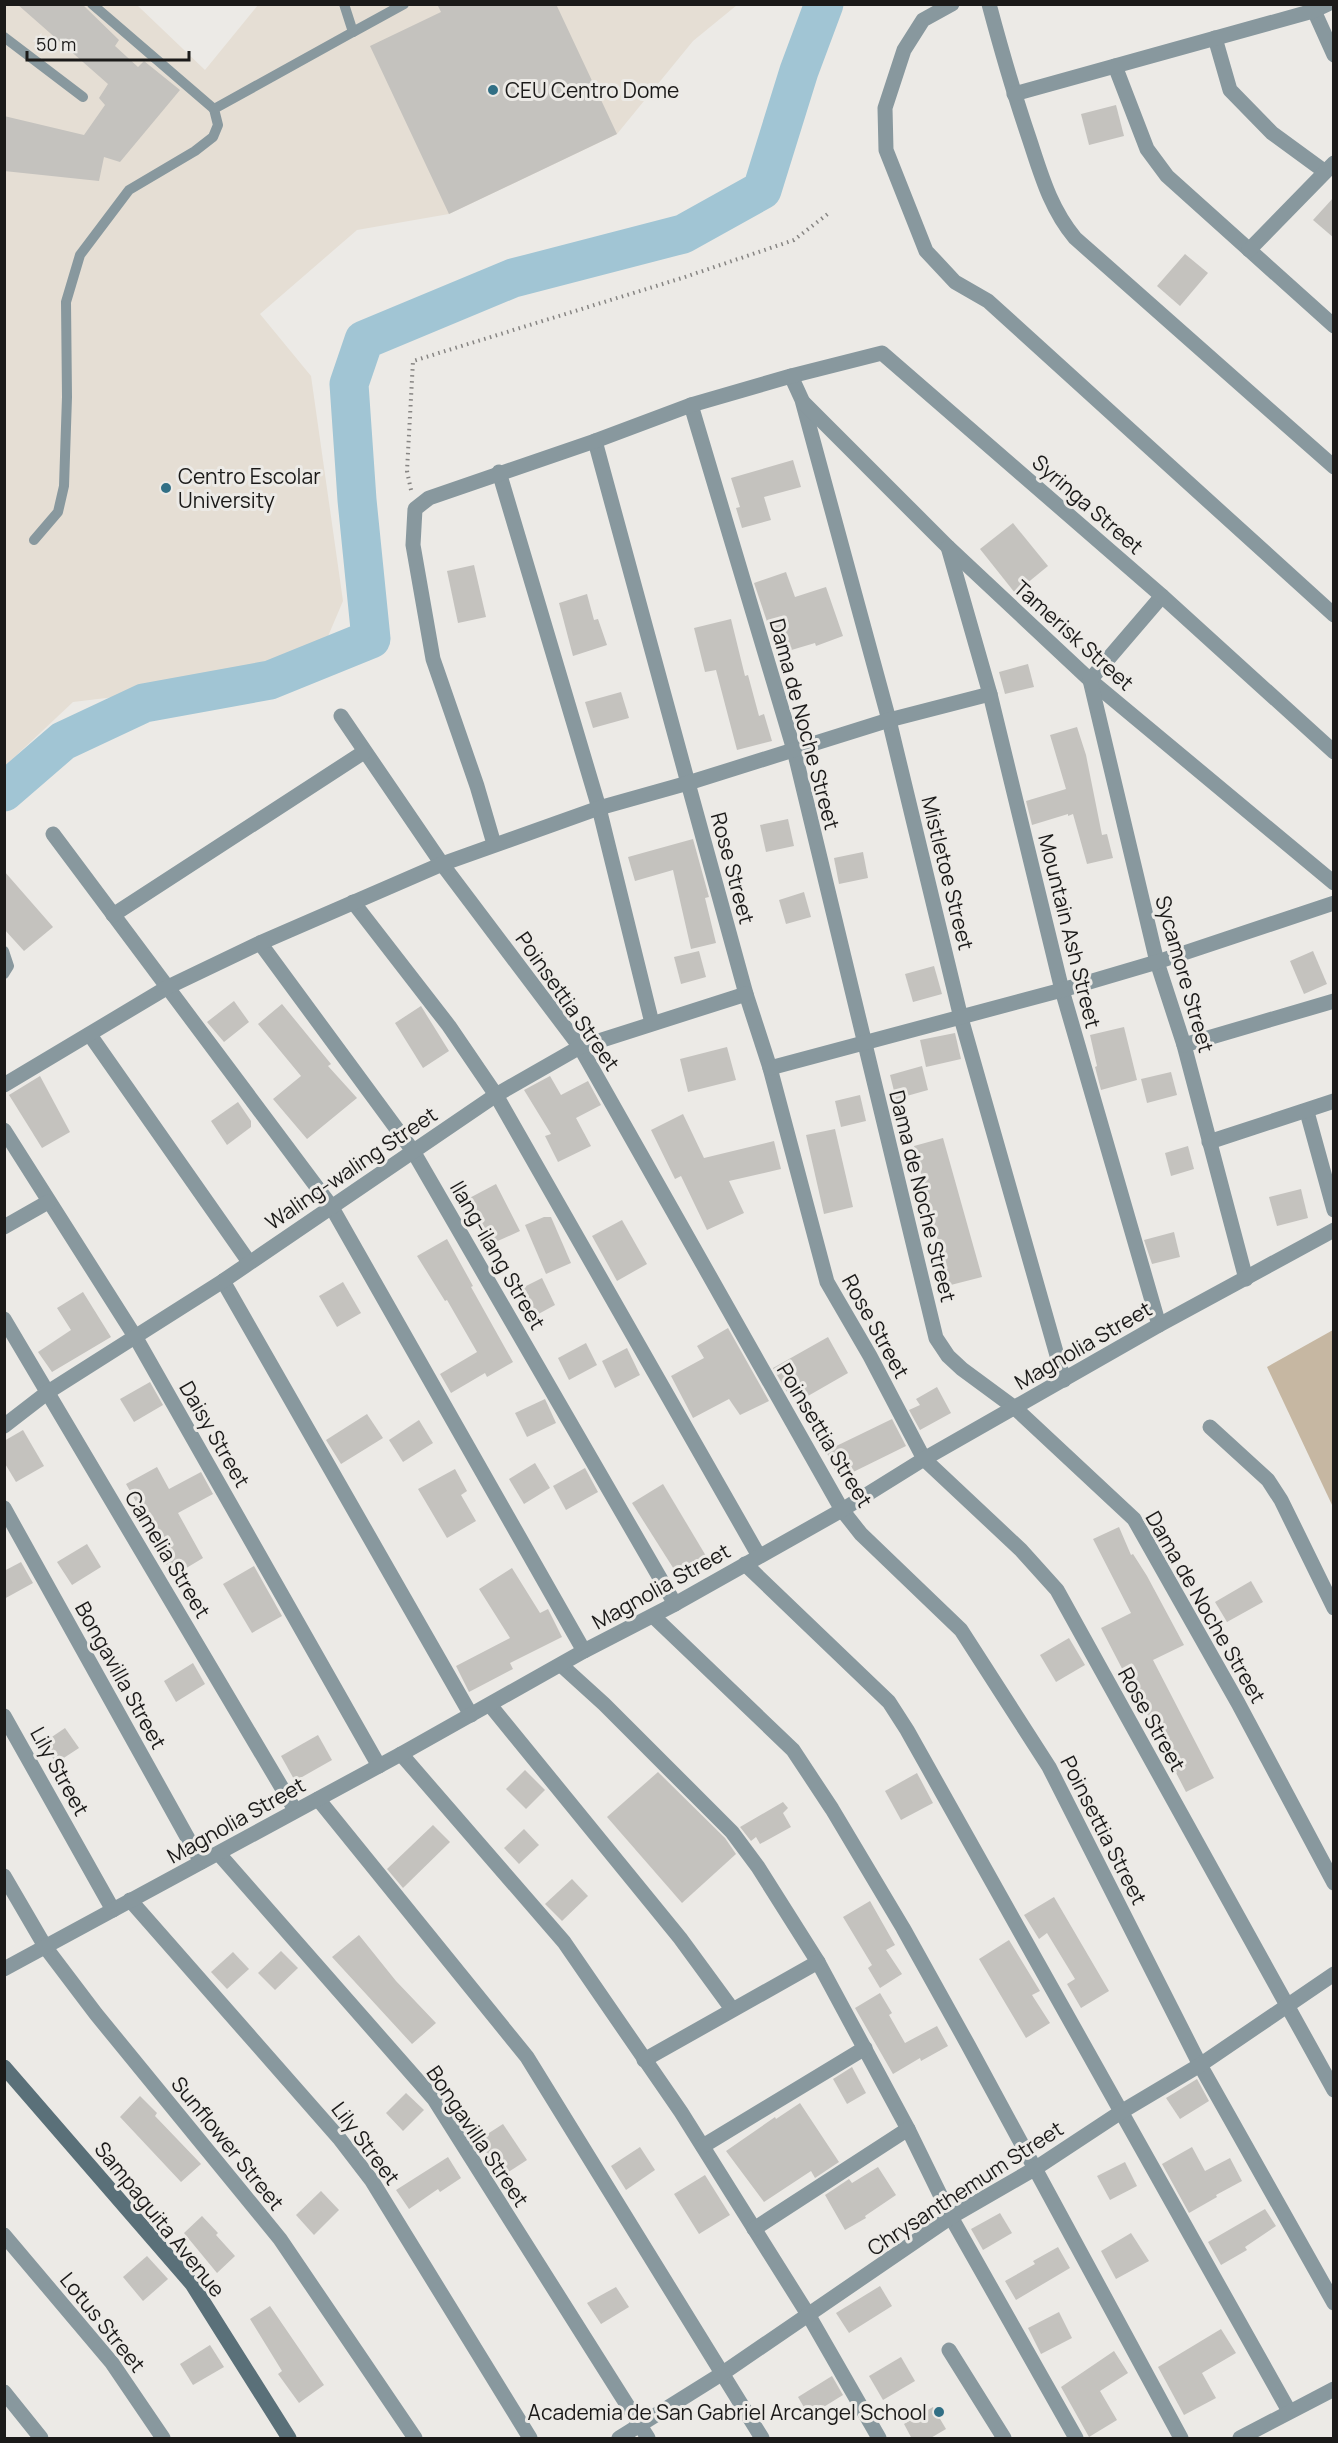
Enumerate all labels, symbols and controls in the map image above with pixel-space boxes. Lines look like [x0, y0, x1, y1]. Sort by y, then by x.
scale bar [27, 24, 189, 62]
text: 50 m [36, 32, 76, 56]
place label: CEU Centro Dome [505, 76, 679, 104]
marker: CEU Centro Dome [486, 83, 500, 97]
street label: Syringa Street [1026, 448, 1150, 560]
place label: Centro Escolar University [178, 462, 321, 514]
marker: Centro Escolar University [159, 481, 173, 495]
street label: Tamerisk Street [1008, 574, 1140, 696]
street label: Dama de Noche Street [763, 615, 847, 833]
street label: Mistletoe Street [915, 793, 981, 953]
street label: Rose Street [705, 809, 761, 927]
street label: Mountain Ash Street [1032, 831, 1108, 1031]
street label: Sycamore Street [1149, 892, 1221, 1056]
street label: Poinsettia Street [510, 926, 626, 1076]
street label: Dama de Noche Street [883, 1087, 963, 1305]
street label: Waling-waling Street [260, 1100, 442, 1236]
street label: Ilang-ilang Street [444, 1175, 552, 1335]
street label: Rose Street [836, 1269, 916, 1383]
street label: Magnolia Street [1009, 1294, 1157, 1396]
street label: Poinsettia Street [771, 1358, 879, 1512]
street label: Daisy Street [173, 1376, 257, 1492]
street label: Camelia Street [119, 1485, 217, 1623]
street label: Dama de Noche Street [1140, 1506, 1272, 1708]
street label: Magnolia Street [587, 1536, 735, 1636]
street label: Bongavilla Street [69, 1596, 173, 1754]
street label: Rose Street [1112, 1662, 1192, 1776]
street label: Lily Street [24, 1722, 96, 1820]
street label: Poinsettia Street [1054, 1751, 1154, 1909]
street label: Magnolia Street [162, 1770, 310, 1870]
street label: Bongavilla Street [420, 2060, 536, 2212]
street label: Sunflower Street [165, 2070, 291, 2216]
street label: Lily Street [325, 2096, 407, 2190]
street label: Chrysanthemum Street [862, 2114, 1068, 2262]
street label: Sampaguita Avenue [89, 2135, 231, 2303]
street label: Lotus Street [54, 2266, 152, 2378]
place label: Academia de San Gabriel Arcangel School [528, 2398, 927, 2426]
marker: Academia de San Gabriel Arcangel School [932, 2405, 946, 2419]

